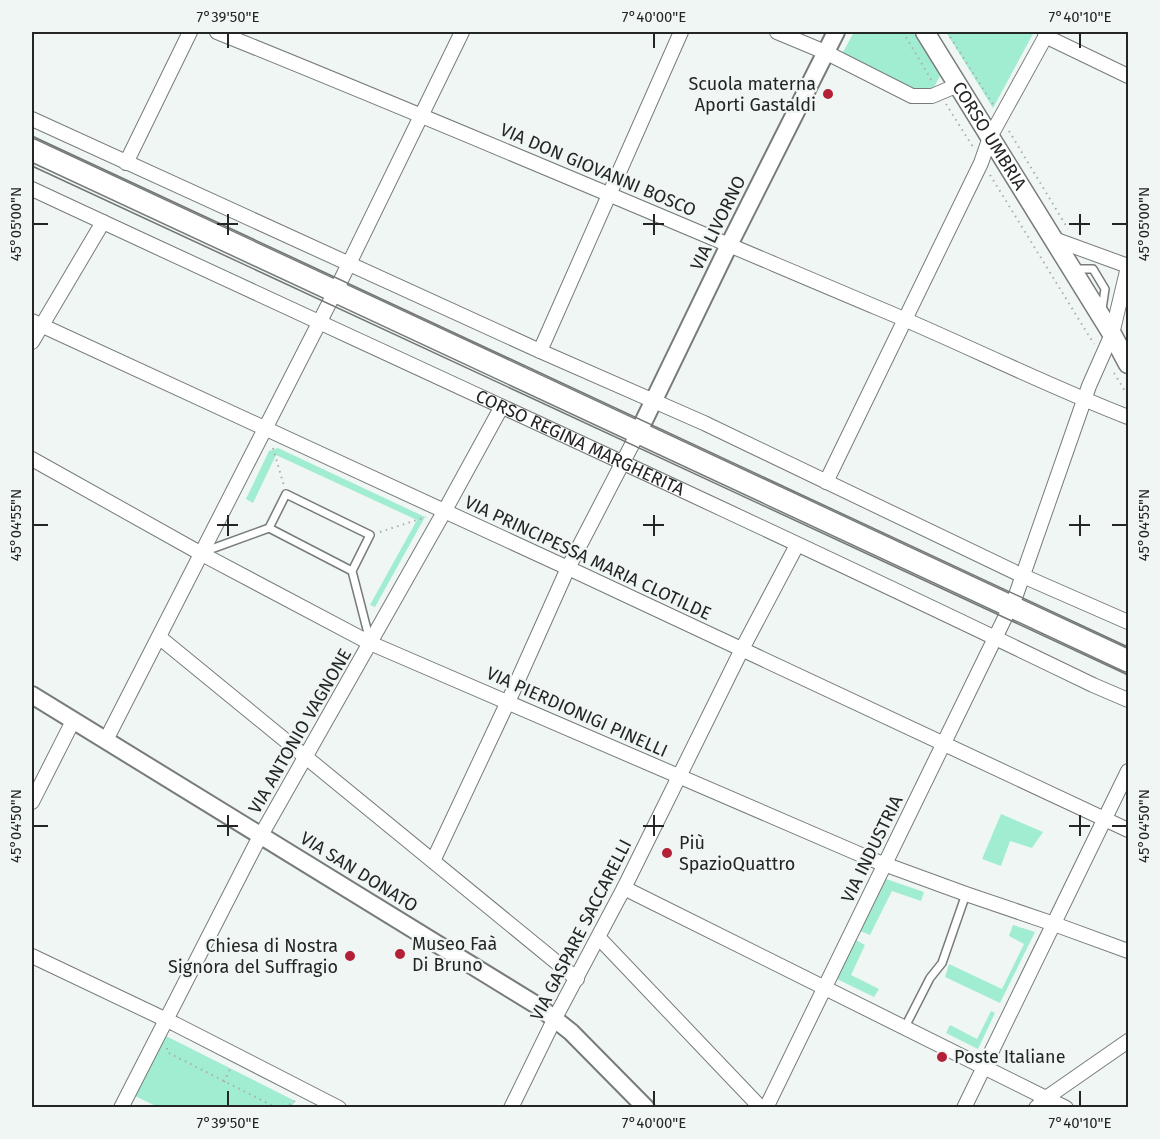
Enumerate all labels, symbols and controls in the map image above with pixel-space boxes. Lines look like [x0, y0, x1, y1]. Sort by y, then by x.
text: 7°39'50"E [197, 8, 259, 26]
text: 7°40'00"E [622, 8, 686, 26]
text: 7°40'10"E [1049, 8, 1111, 26]
place label: Scuola materna Aporti Gastaldi [688, 73, 816, 116]
street label: CORSO UMBRIA [947, 77, 1031, 195]
marker: Scuola materna Aporti Gastaldi [821, 87, 835, 101]
street label: VIA DON GIOVANNI BOSCO [497, 119, 699, 221]
street label: VIA LIVORNO [686, 172, 750, 274]
text: 45°05'00"N [7, 187, 25, 261]
text: 45°05'00"N [1135, 187, 1153, 261]
street label: CORSO REGINA MARGHERITA [472, 385, 689, 501]
text: 45°04'55"N [7, 489, 25, 561]
text: 45°04'55"N [1135, 489, 1153, 561]
street label: VIA PRINCIPESSA MARIA CLOTILDE [461, 491, 715, 625]
street label: VIA ANTONIO VAGNONE [244, 645, 356, 817]
street label: VIA PIERDIONIGI PINELLI [483, 662, 671, 762]
text: 45°04'50"N [7, 789, 25, 863]
text: 45°04'50"N [1135, 789, 1153, 863]
street label: VIA INDUSTRIA [837, 791, 908, 906]
street label: VIA SAN DONATO [296, 827, 422, 917]
place label: Più SpazioQuattro [679, 832, 795, 875]
street label: VIA GASPARE SACCARELLI [526, 836, 636, 1024]
marker: Più SpazioQuattro [660, 846, 674, 860]
place label: Museo Faà Di Bruno [412, 933, 497, 976]
place label: Chiesa di Nostra Signora del Suffragio [168, 935, 338, 978]
marker: Museo Faà Di Bruno [393, 947, 407, 961]
marker: Chiesa di Nostra Signora del Suffragio [343, 949, 357, 963]
place label: Poste Italiane [954, 1046, 1065, 1068]
marker: Poste Italiane [935, 1050, 949, 1064]
text: 7°39'50"E [197, 1114, 259, 1132]
text: 7°40'00"E [622, 1114, 686, 1132]
text: 7°40'10"E [1049, 1114, 1111, 1132]

